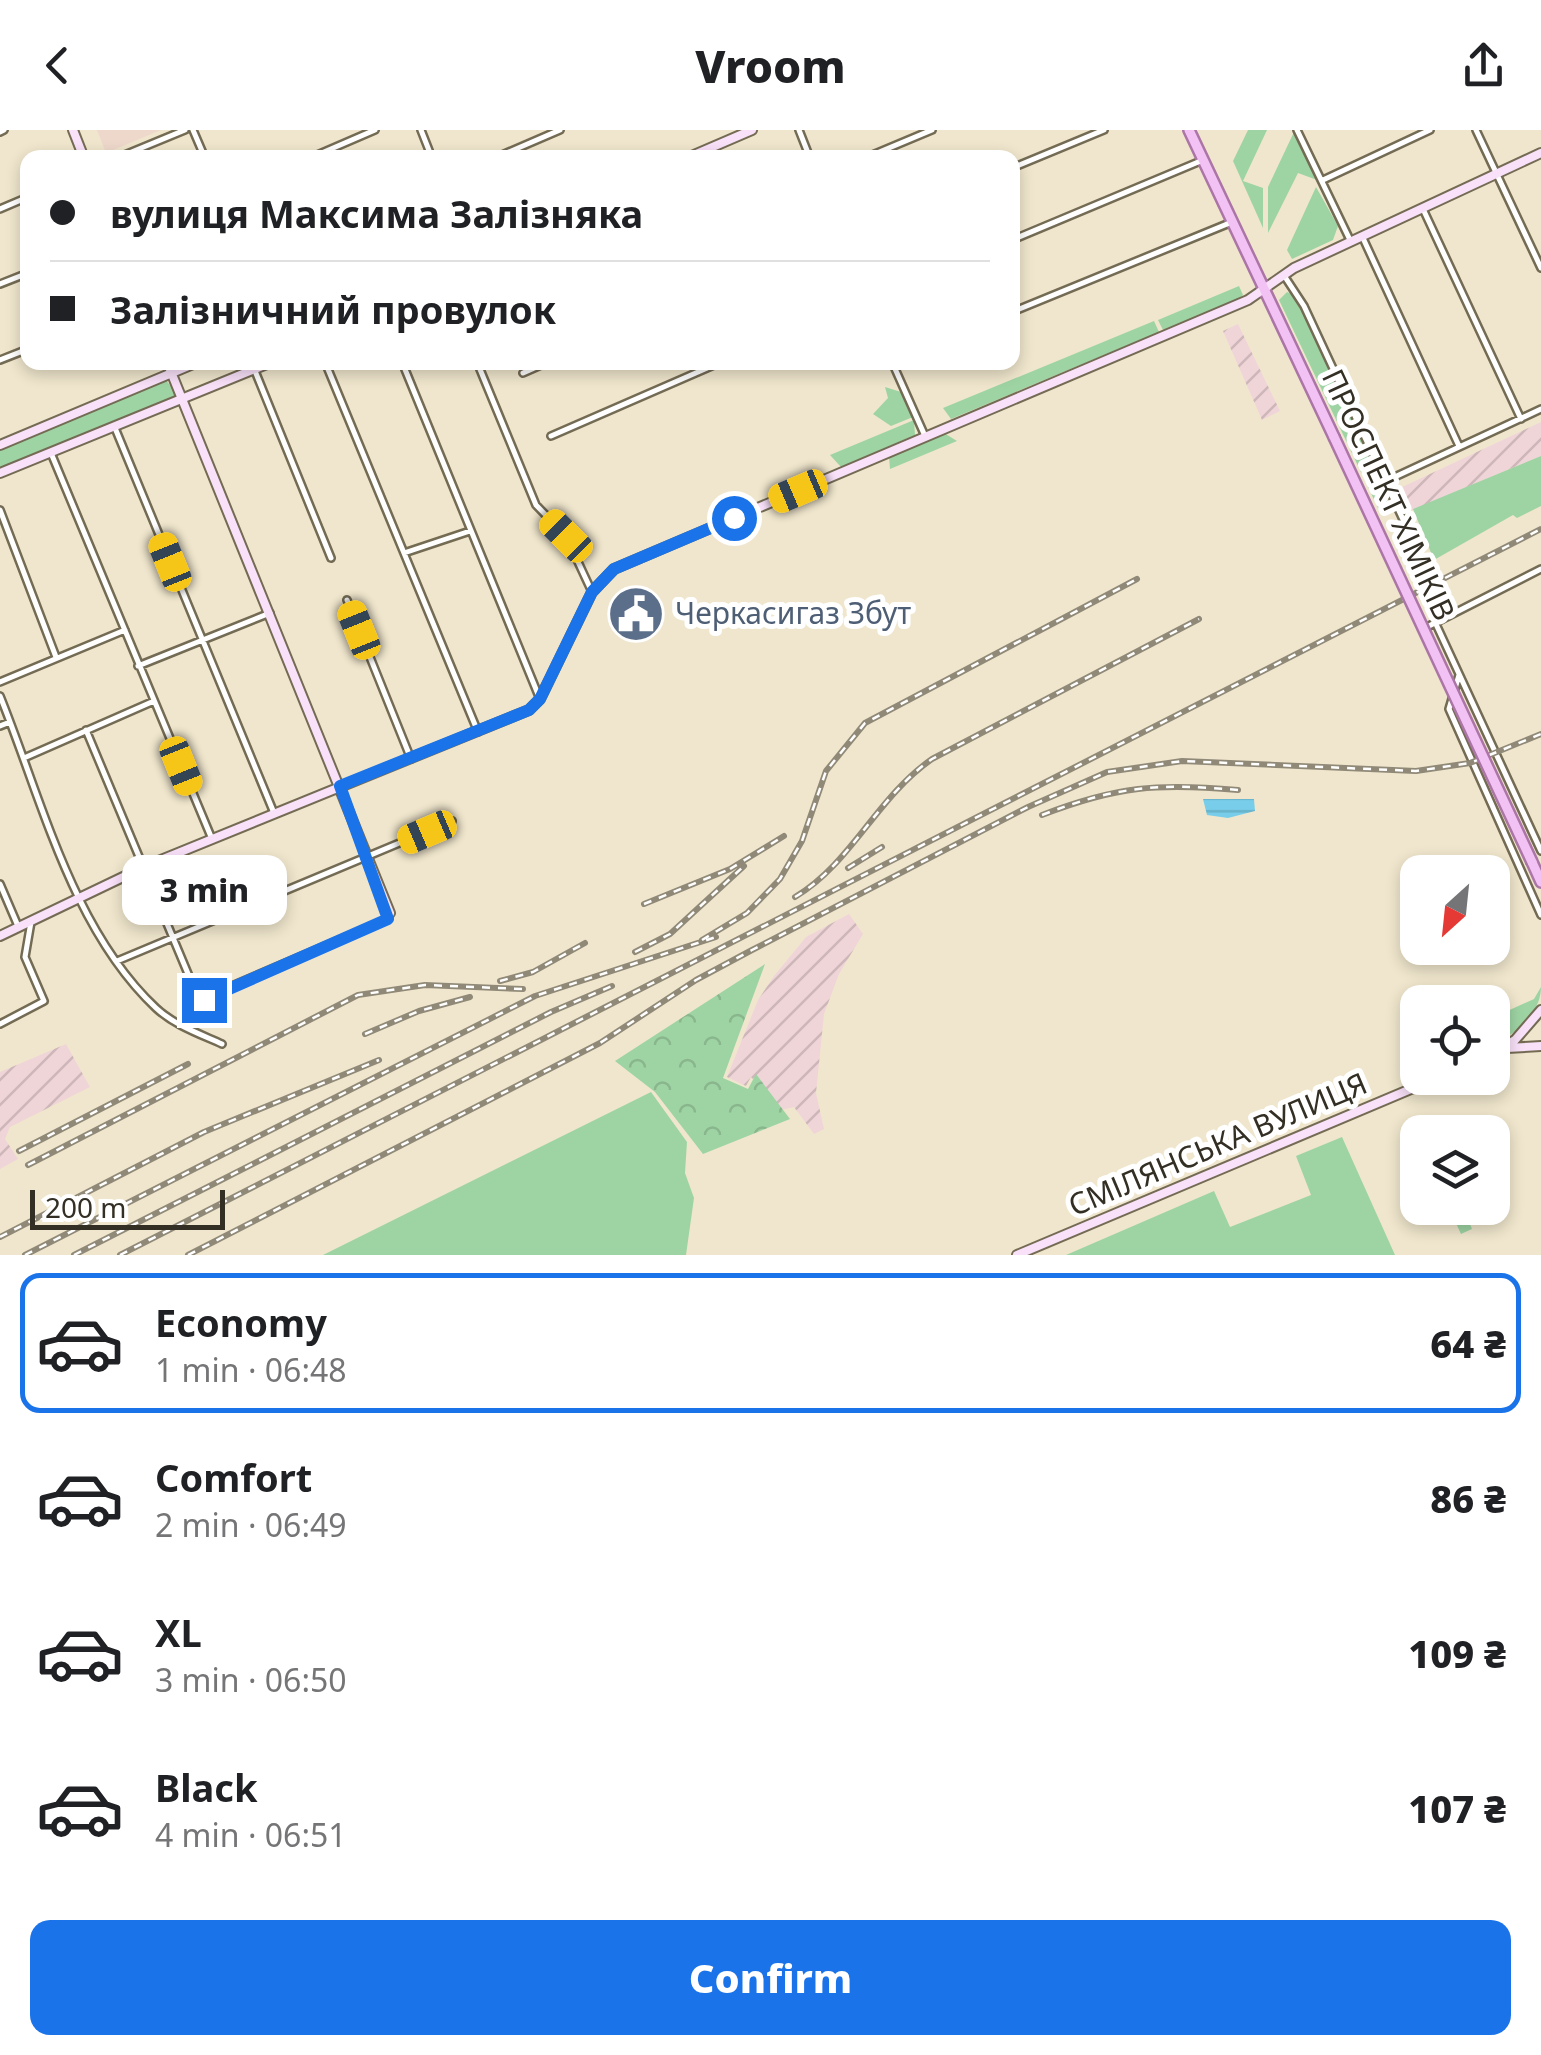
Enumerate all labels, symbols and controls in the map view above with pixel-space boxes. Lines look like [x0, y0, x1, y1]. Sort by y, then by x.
text: Vroom [695, 35, 846, 96]
icon: back [30, 38, 85, 93]
icon: share [1456, 38, 1511, 93]
text: вулиця Максима Залізняка [110, 187, 643, 239]
text: Залізничний провулок [110, 283, 556, 335]
street label: ПРОСПЕКТ ХІМІКІВ [1313, 362, 1466, 627]
car [765, 465, 831, 517]
route start [712, 496, 757, 541]
car [534, 504, 598, 568]
car [145, 529, 195, 595]
public building icon: Черкасигаз Збут [606, 584, 666, 644]
place label: Черкасигаз Збут [675, 592, 911, 633]
car [334, 597, 384, 663]
car [156, 733, 206, 799]
car [394, 806, 460, 858]
callout: 3 min [121, 855, 286, 925]
north arrow [1400, 855, 1510, 965]
map controls [1400, 855, 1510, 1225]
text: 3 min [160, 868, 249, 911]
route end [182, 978, 227, 1023]
button: locate [1400, 985, 1510, 1095]
street label: СМІЛЯНСЬКА ВУЛИЦЯ [1062, 1062, 1373, 1225]
button: layers [1400, 1115, 1510, 1225]
scale bar [30, 1185, 225, 1230]
text: 200 m [45, 1188, 127, 1226]
text: Economy [155, 1296, 327, 1348]
icon: car [35, 1298, 125, 1388]
text: 64 ₴ [1430, 1317, 1506, 1369]
text: 1 min · 06:48 [155, 1348, 347, 1391]
text: Comfort [155, 1451, 312, 1503]
icon: car [35, 1453, 125, 1543]
text: 86 ₴ [1430, 1472, 1506, 1524]
text: 2 min · 06:49 [155, 1503, 347, 1546]
text: XL [155, 1606, 202, 1658]
icon: car [35, 1608, 125, 1698]
text: 109 ₴ [1408, 1627, 1506, 1679]
text: 3 min · 06:50 [155, 1658, 347, 1701]
text: Black [155, 1761, 258, 1813]
icon: car [35, 1763, 125, 1853]
text: 107 ₴ [1408, 1782, 1506, 1834]
text: 4 min · 06:51 [155, 1813, 347, 1856]
button: Confirm [30, 1920, 1511, 2035]

